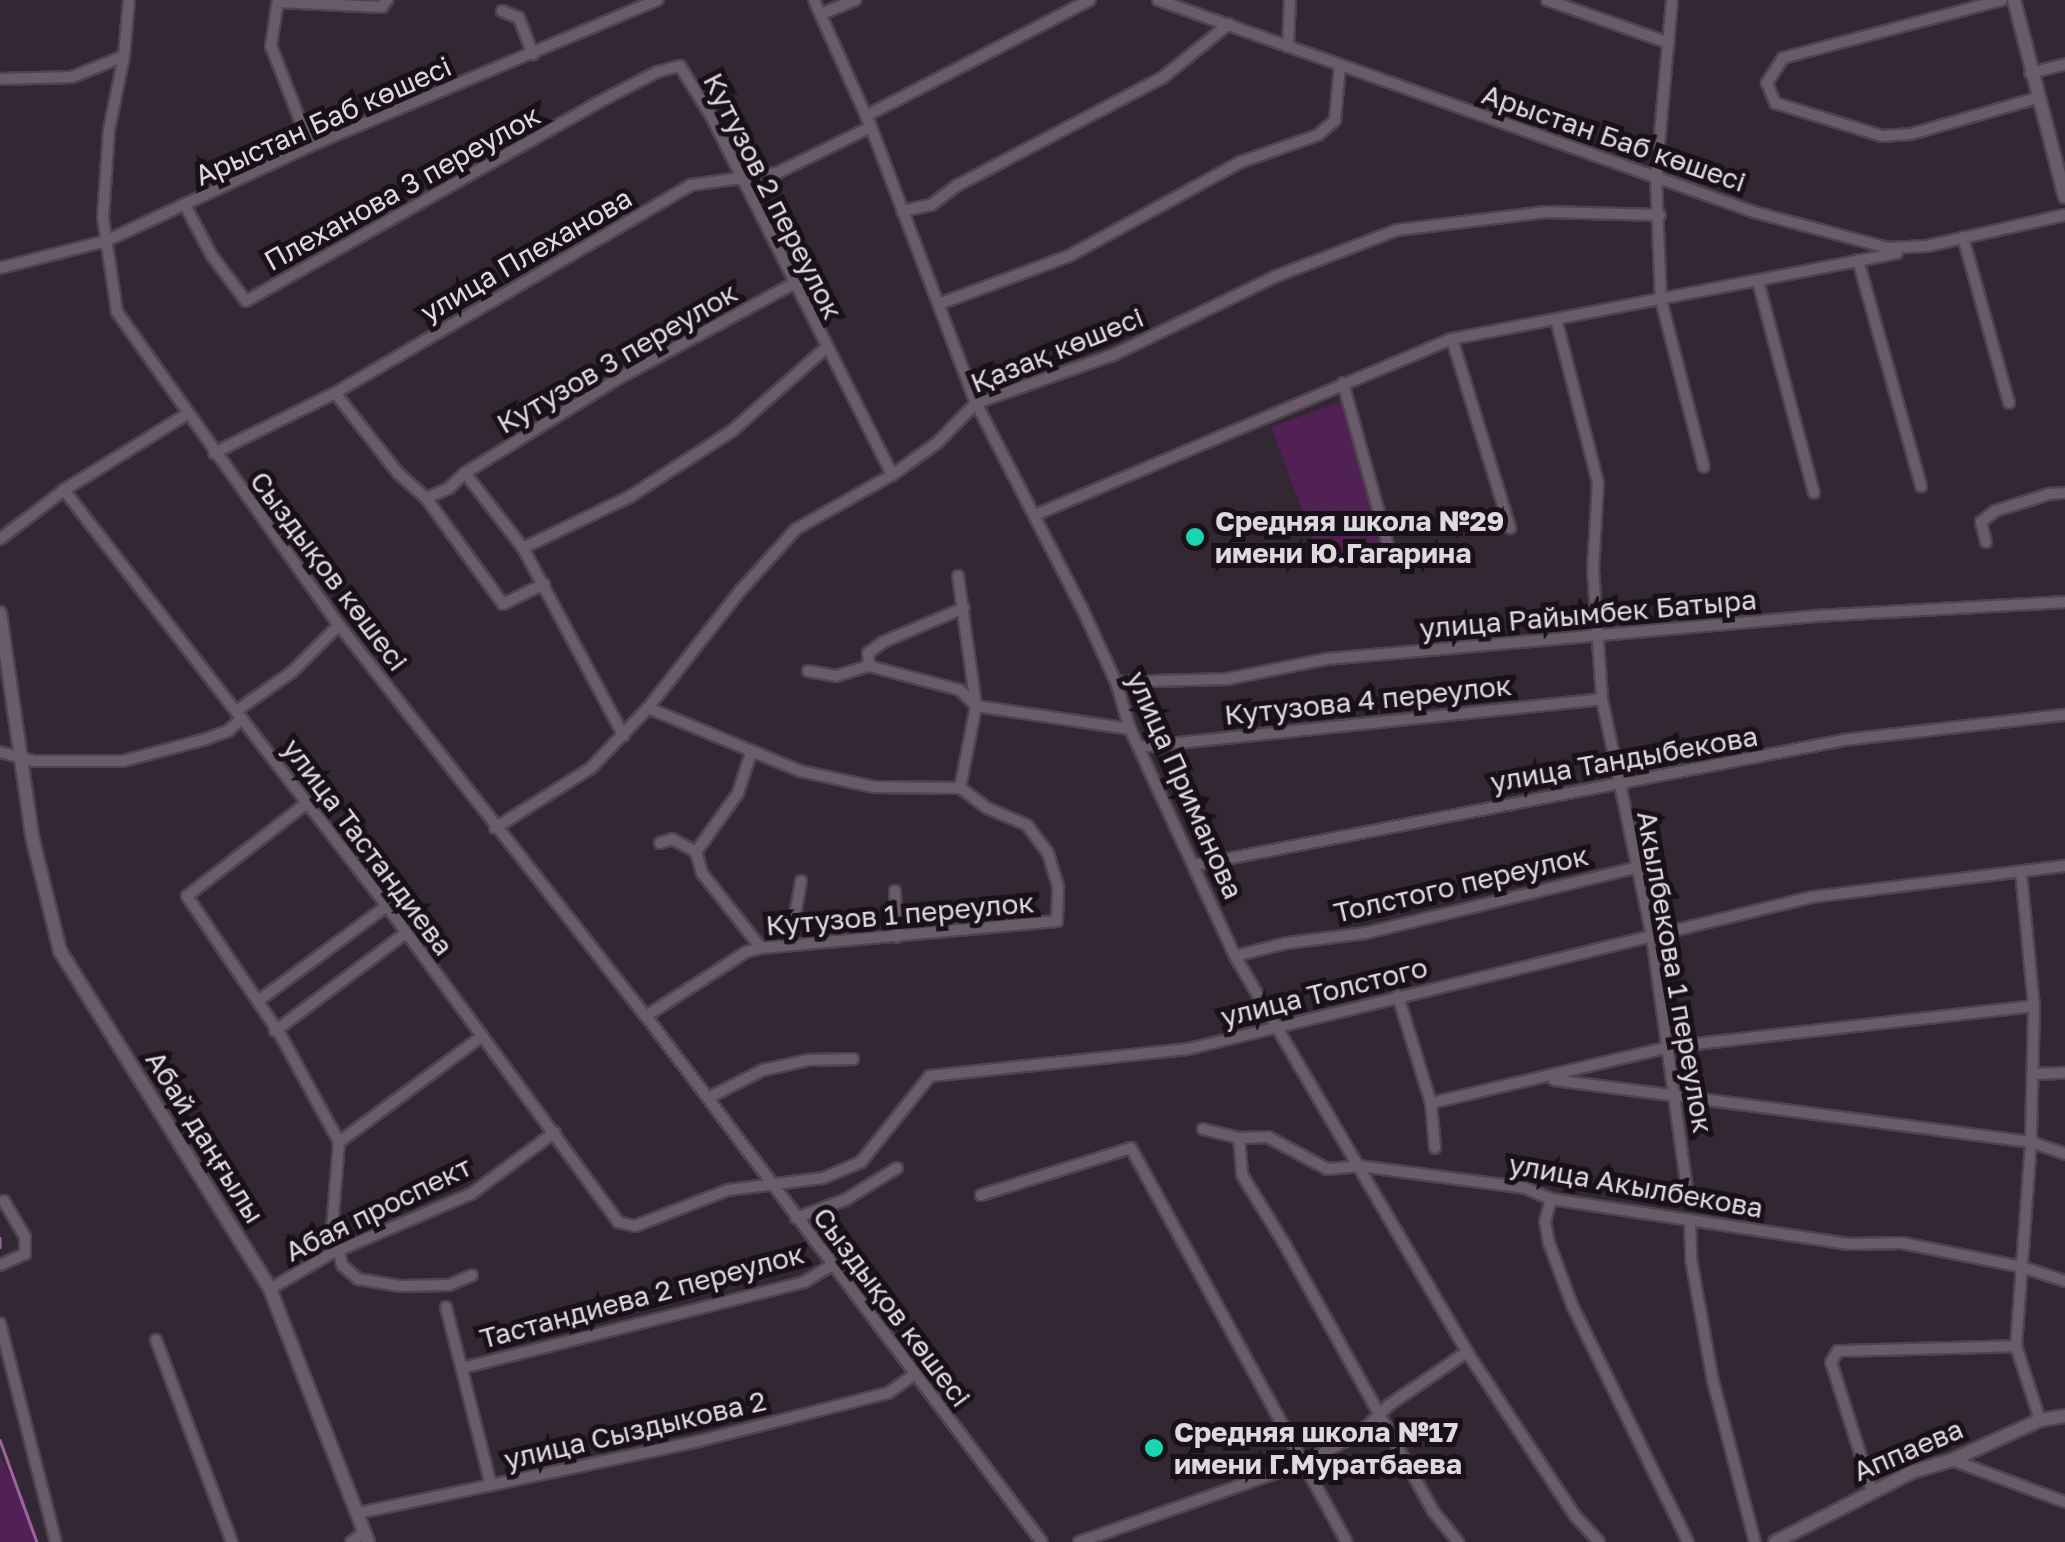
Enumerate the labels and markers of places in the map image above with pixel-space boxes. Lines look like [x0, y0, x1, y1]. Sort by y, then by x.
place label: Средняя школа №29 имени Ю.Гагарина [1215, 504, 1504, 570]
marker: Средняя школа №29 имени Ю.Гагарина [1184, 526, 1206, 548]
place label: Средняя школа №17 имени Г.Муратбаева [1174, 1415, 1462, 1481]
marker: Средняя школа №17 имени Г.Муратбаева [1143, 1437, 1165, 1459]

